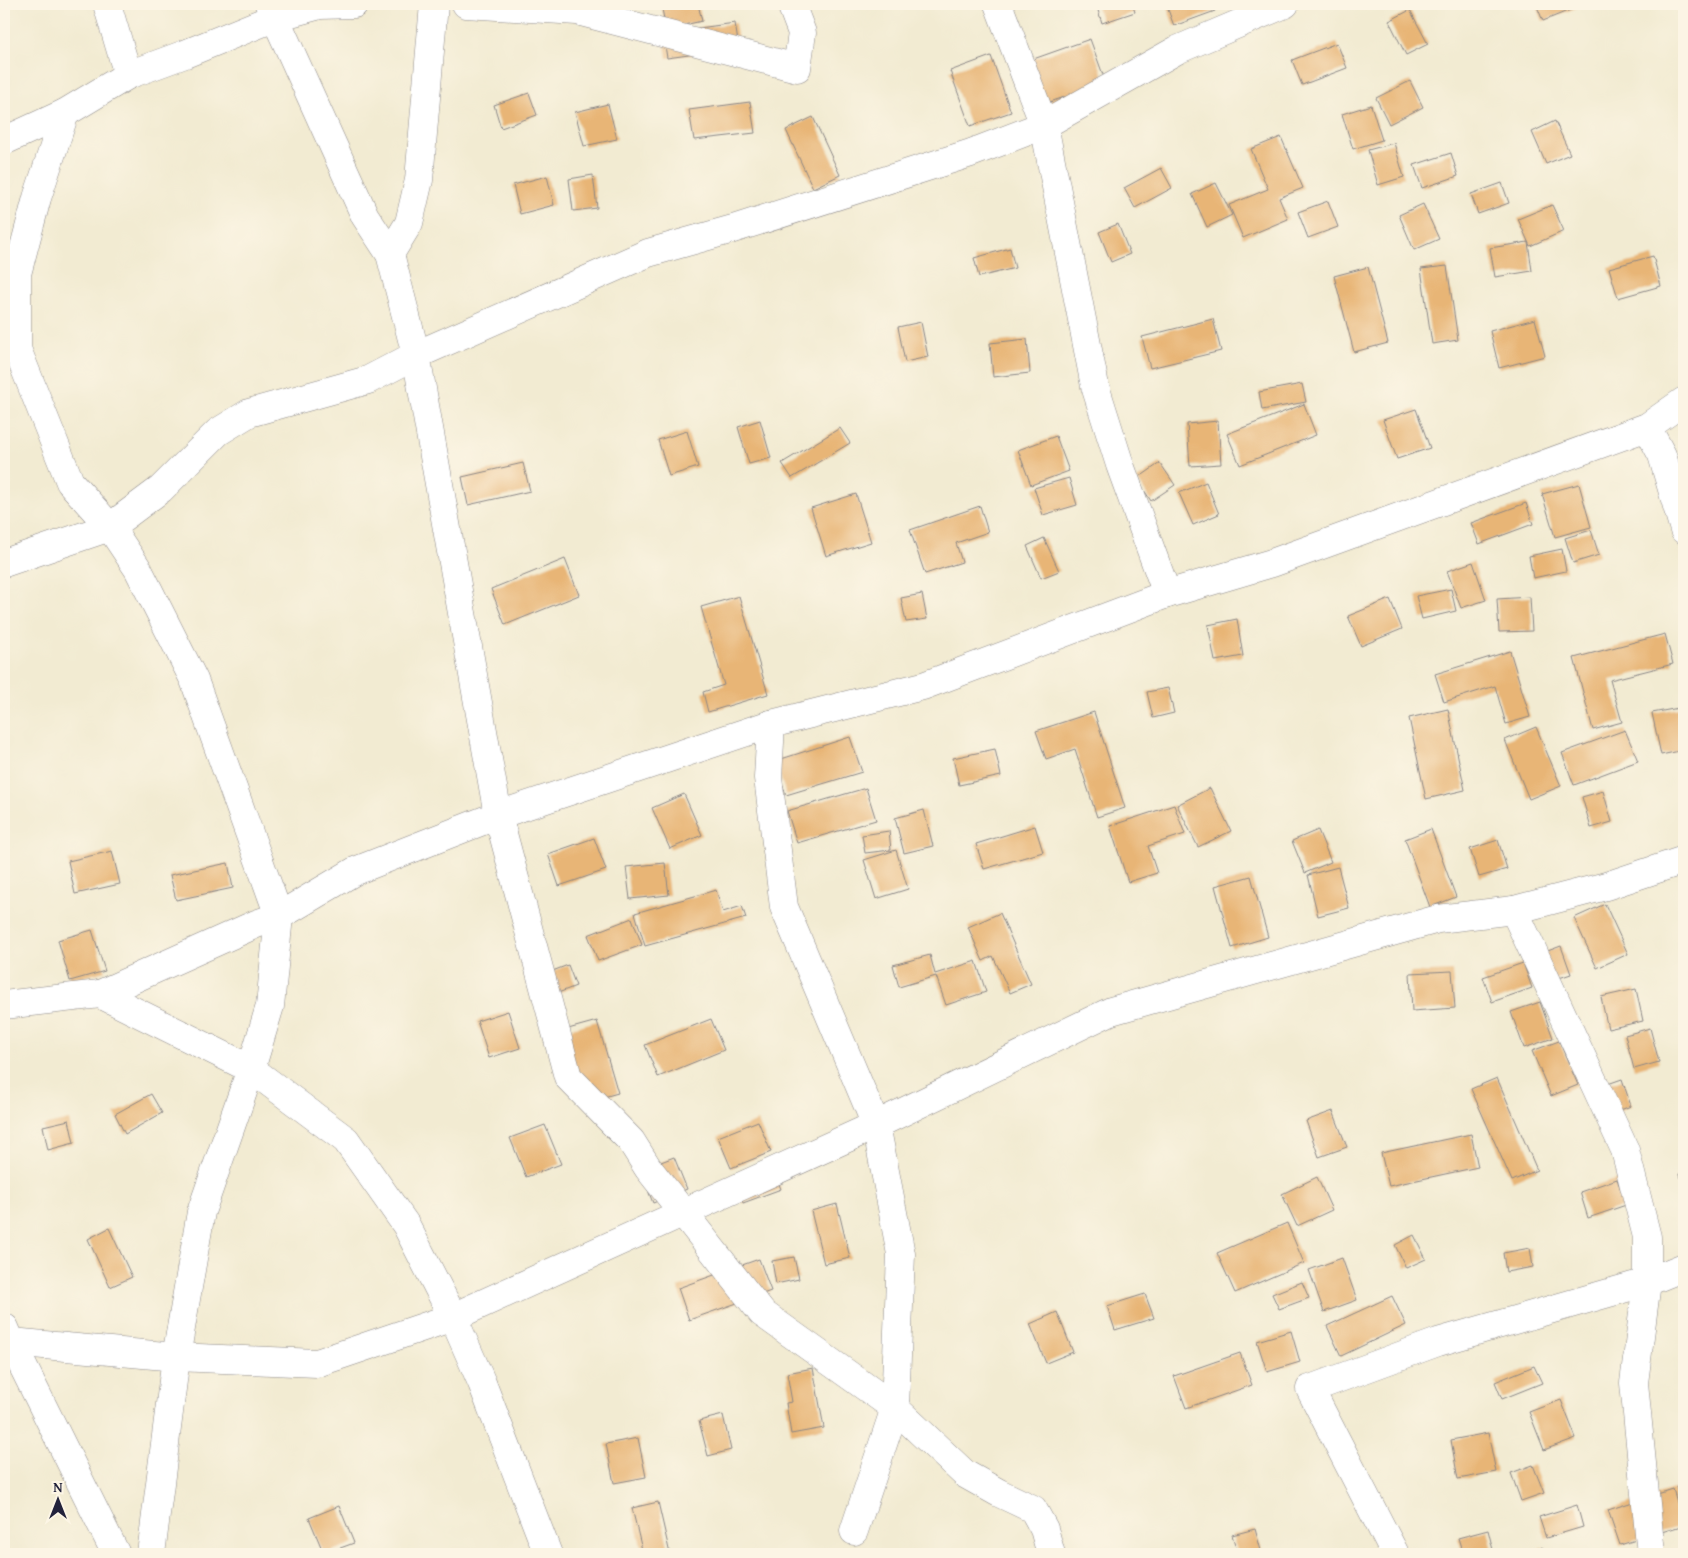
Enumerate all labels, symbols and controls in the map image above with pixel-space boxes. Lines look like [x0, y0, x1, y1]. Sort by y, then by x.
north arrow [32, 1476, 82, 1526]
text: N [53, 1477, 63, 1497]

